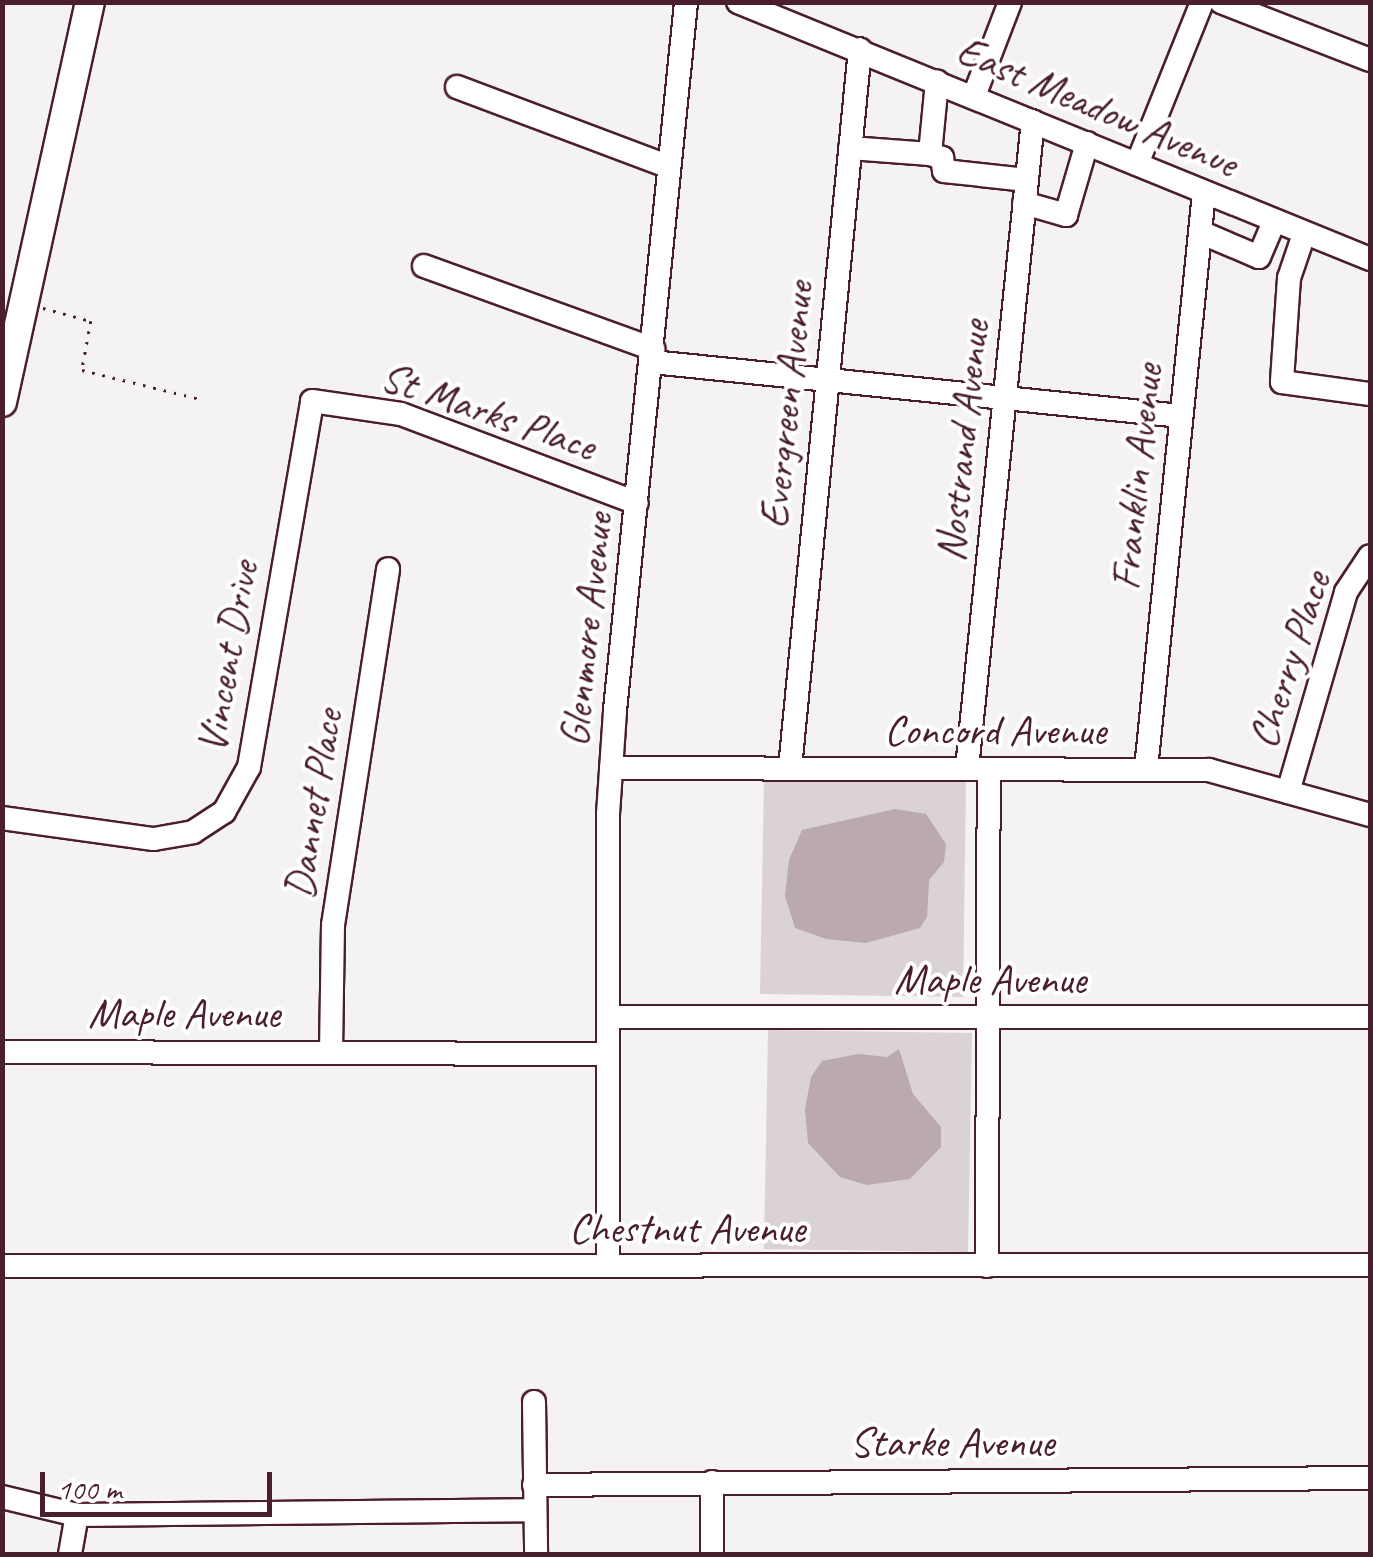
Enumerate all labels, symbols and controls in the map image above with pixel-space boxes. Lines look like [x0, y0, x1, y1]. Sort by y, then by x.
street label: East Meadow Avenue [949, 25, 1245, 189]
street label: Evergreen Avenue [749, 279, 825, 531]
street label: Nostrand Avenue [925, 318, 1001, 564]
street label: St Marks Place [375, 352, 601, 472]
street label: Franklin Avenue [1100, 362, 1174, 592]
street label: Glenmore Avenue [550, 511, 624, 749]
street label: Vincent Drive [186, 557, 270, 757]
street label: Cherry Place [1238, 566, 1342, 754]
street label: Dannet Place [274, 705, 354, 903]
street label: Concord Avenue [884, 706, 1106, 756]
street label: Maple Avenue [894, 955, 1086, 1005]
street label: Maple Avenue [88, 989, 280, 1039]
street label: Chestnut Avenue [569, 1204, 805, 1254]
street label: Starke Avenue [850, 1418, 1054, 1468]
scale bar [45, 1452, 278, 1514]
text: 100 m [57, 1470, 122, 1508]

